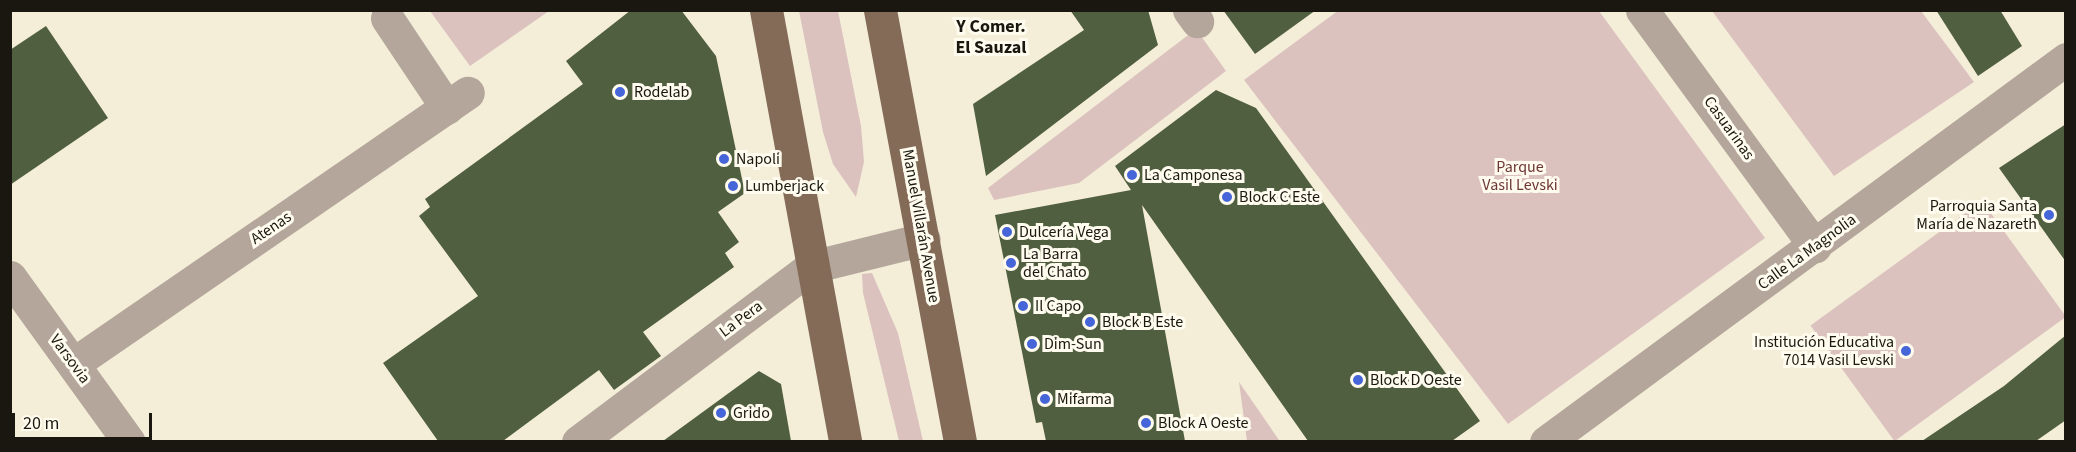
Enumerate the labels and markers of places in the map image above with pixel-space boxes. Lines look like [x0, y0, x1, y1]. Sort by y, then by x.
place label: Rodelab [634, 82, 689, 102]
marker: Rodelab [611, 83, 629, 101]
place label: Napoli [736, 149, 780, 169]
marker: Napoli [717, 152, 731, 166]
place label: La Camponesa [1144, 165, 1243, 185]
marker: La Camponesa [1125, 168, 1139, 182]
place label: Lumberjack [745, 176, 824, 196]
marker: Lumberjack [726, 179, 740, 193]
place label: Block C Este [1239, 187, 1320, 207]
marker: Block C Este [1220, 190, 1234, 204]
place label: Parroquia Santa María de Nazareth [1916, 196, 2037, 234]
marker: Parroquia Santa María de Nazareth [2042, 208, 2056, 222]
place label: Dulcería Vega [1019, 222, 1109, 242]
marker: Dulcería Vega [1000, 225, 1014, 239]
place label: La Barra del Chato [1023, 244, 1087, 282]
marker: La Barra del Chato [1004, 256, 1018, 270]
place label: Il Capo [1035, 296, 1081, 316]
marker: Il Capo [1016, 299, 1030, 313]
place label: Block B Este [1102, 312, 1183, 332]
marker: Block B Este [1083, 315, 1097, 329]
place label: Institución Educativa 7014 Vasil Levski [1754, 332, 1894, 370]
place label: Dim-Sun [1044, 334, 1102, 354]
marker: Dim-Sun [1025, 337, 1039, 351]
marker: Institución Educativa 7014 Vasil Levski [1899, 344, 1913, 358]
place label: Block D Oeste [1370, 370, 1462, 390]
marker: Block D Oeste [1351, 373, 1365, 387]
place label: Mifarma [1057, 389, 1112, 409]
marker: Mifarma [1038, 392, 1052, 406]
place label: Grido [733, 403, 770, 423]
marker: Grido [714, 406, 728, 420]
place label: Block A Oeste [1158, 413, 1249, 433]
marker: Block A Oeste [1139, 416, 1153, 430]

